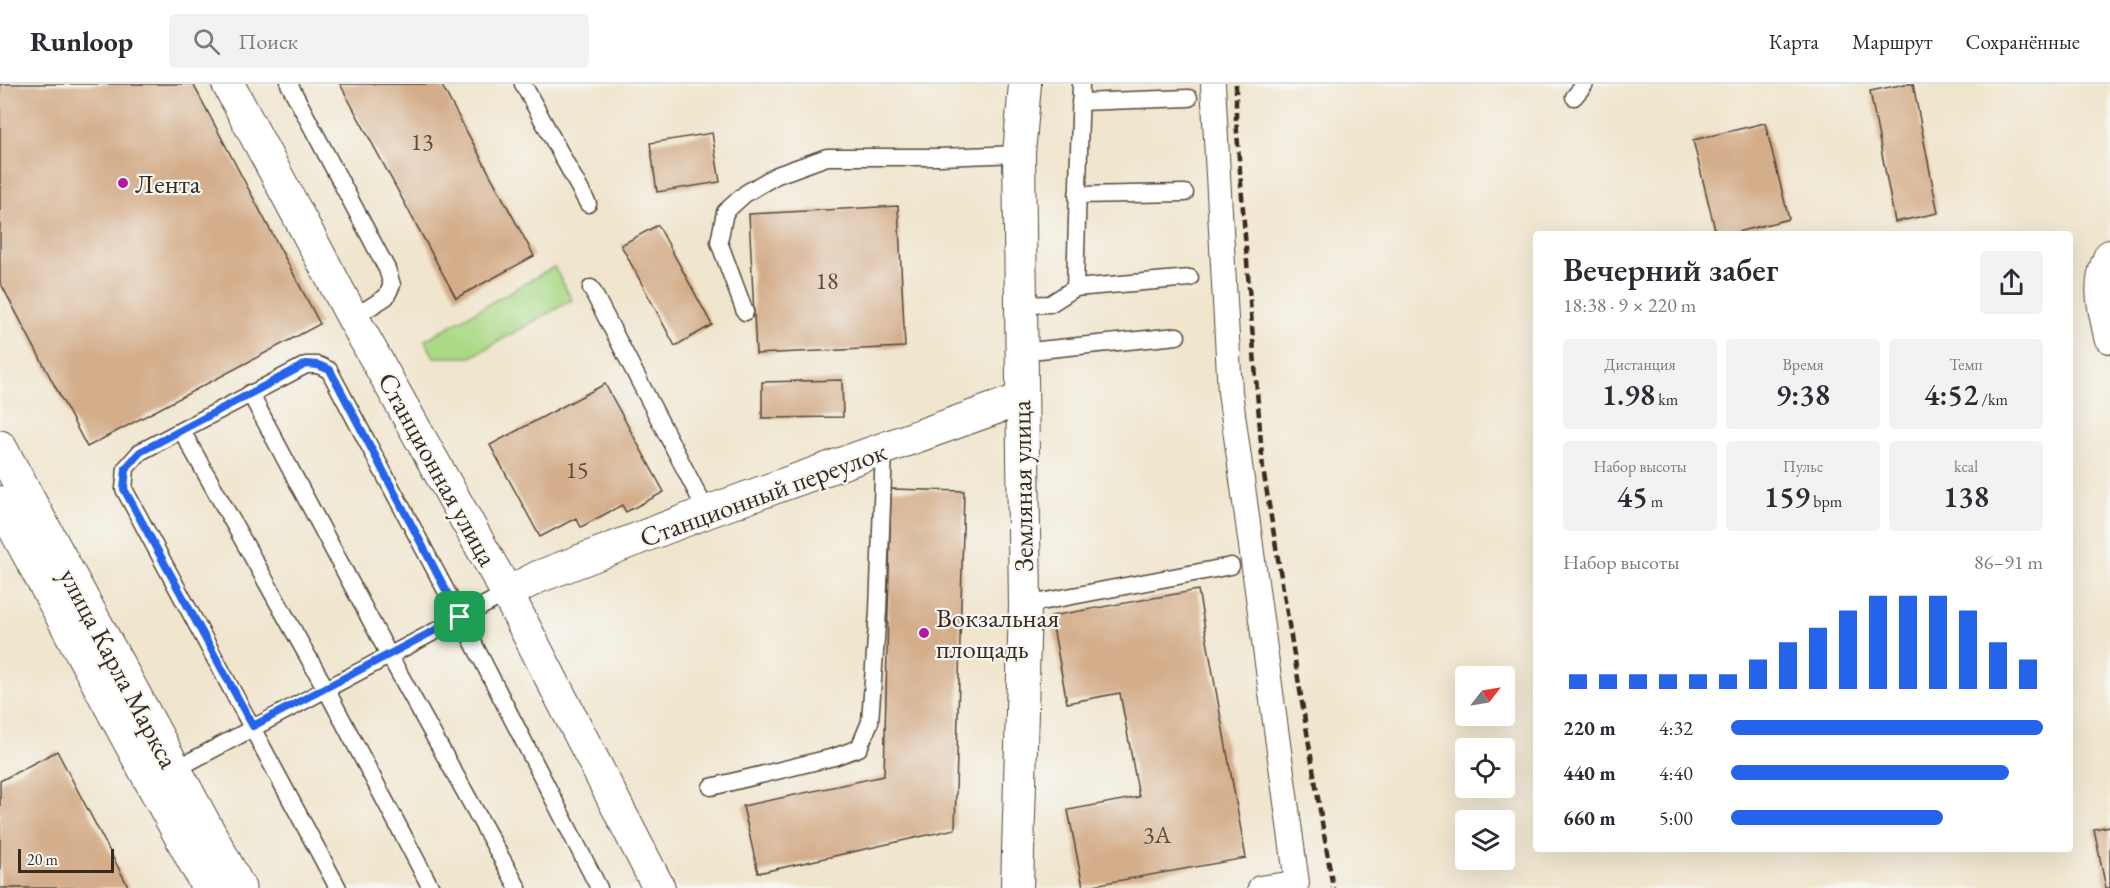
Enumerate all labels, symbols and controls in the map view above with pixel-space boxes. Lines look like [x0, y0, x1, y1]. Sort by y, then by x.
search box [169, 14, 589, 68]
text: Runloop [30, 23, 133, 59]
icon: search [190, 25, 223, 58]
text: Поиск [238, 27, 298, 56]
text: Карта [1769, 28, 1819, 55]
text: Маршрут [1852, 28, 1933, 55]
text: Сохранённые [1966, 28, 2080, 55]
house number: 13 [410, 126, 434, 157]
place label: Лента [135, 166, 201, 201]
marker: Лента [116, 176, 130, 190]
text: Вечерний забег [1563, 248, 1778, 291]
button: share [1980, 251, 2043, 314]
house number: 18 [815, 265, 839, 296]
text: 18:38 · 9 × 220 m [1563, 292, 1696, 318]
text: Дистанция [1604, 354, 1676, 375]
text: Время [1782, 354, 1824, 375]
text: Темп [1949, 354, 1983, 375]
street label: Станционная улица [370, 366, 506, 572]
text: 1.98 [1602, 375, 1655, 414]
text: 9:38 [1776, 375, 1830, 414]
text: 4:52 [1924, 375, 1978, 414]
text: km [1655, 389, 1678, 410]
text: /km [1978, 389, 2008, 410]
street label: Земляная улица [1003, 400, 1041, 572]
street label: Станционный переулок [635, 433, 891, 555]
house number: 15 [565, 454, 589, 485]
text: Набор высоты [1593, 456, 1687, 477]
text: Пульс [1783, 456, 1823, 477]
text: kcal [1954, 456, 1978, 477]
text: 45 [1617, 477, 1648, 516]
text: 159 [1764, 477, 1810, 516]
text: 138 [1943, 477, 1989, 516]
text: m [1648, 491, 1663, 512]
text: bpm [1810, 491, 1842, 512]
text: Набор высоты [1563, 549, 1679, 575]
text: 86–91 m [1974, 549, 2043, 575]
street label: улица Карла Маркса [51, 562, 187, 774]
pin [434, 591, 485, 642]
icon: arrive [443, 600, 476, 633]
place label: Вокзальная площадь [936, 600, 1059, 666]
marker: Вокзальная площадь [917, 626, 931, 640]
north arrow [1455, 666, 1515, 726]
map controls [1455, 666, 1515, 870]
text: 220 m [1563, 715, 1616, 741]
text: 4:32 [1659, 715, 1693, 741]
button: locate [1455, 738, 1515, 798]
text: 440 m [1563, 760, 1616, 786]
text: 4:40 [1659, 760, 1693, 786]
text: 660 m [1563, 805, 1616, 831]
text: 5:00 [1659, 805, 1693, 831]
button: layers [1455, 810, 1515, 870]
house number: 3А [1143, 819, 1171, 850]
scale bar [18, 846, 114, 874]
text: 20 m [27, 849, 58, 870]

